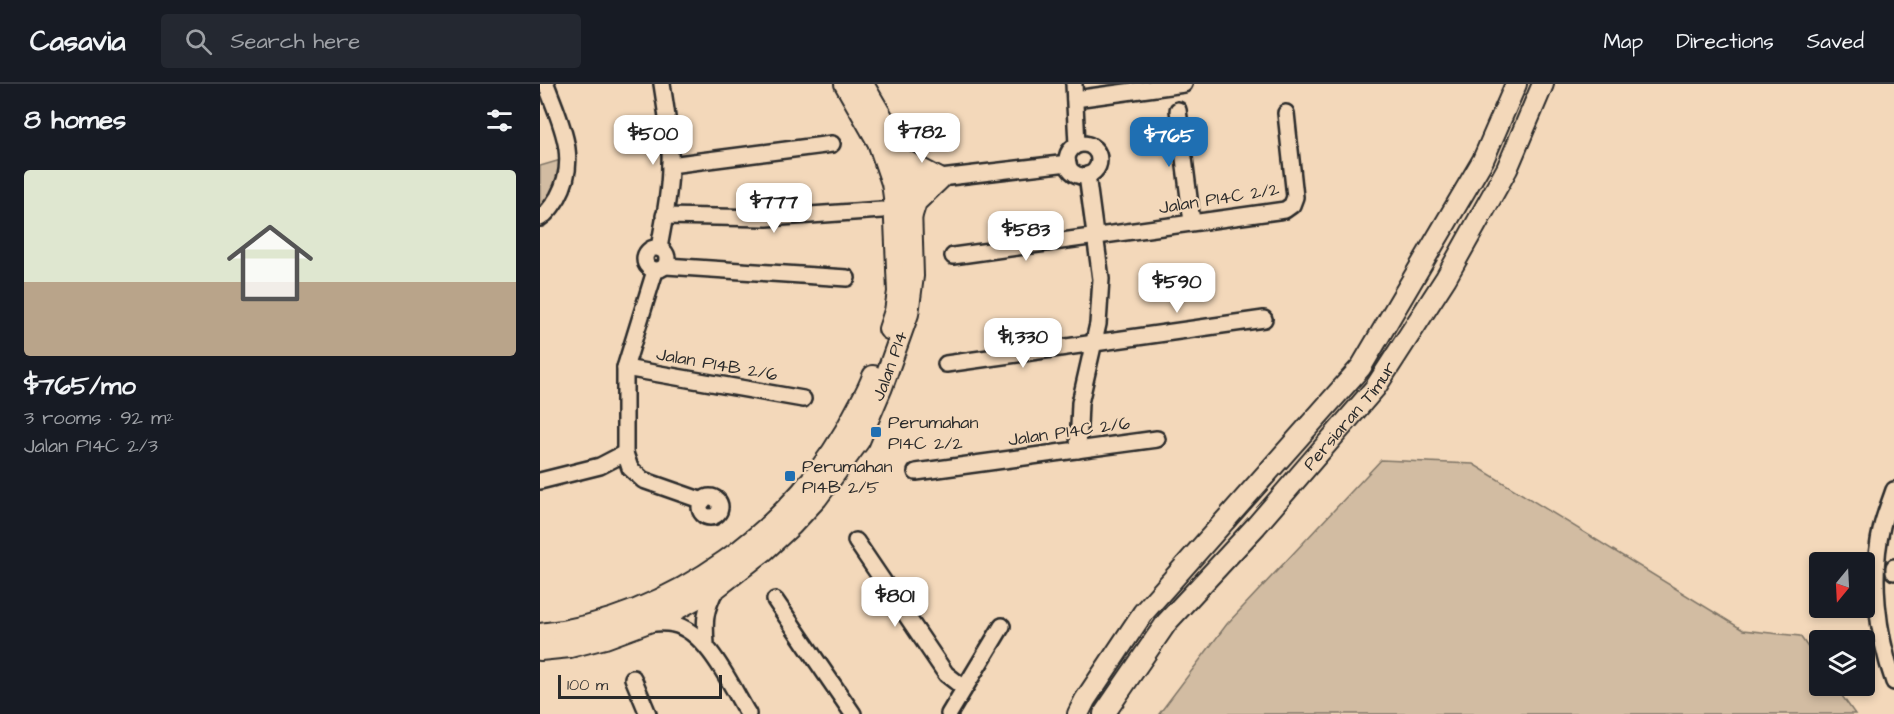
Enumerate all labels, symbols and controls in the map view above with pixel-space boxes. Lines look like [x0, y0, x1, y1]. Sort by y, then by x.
search box [161, 14, 581, 68]
text: Casavia [30, 22, 125, 61]
icon: search [182, 25, 215, 58]
text: Search here [230, 26, 360, 57]
text: Map [1603, 27, 1643, 56]
text: Directions [1676, 27, 1774, 56]
text: Saved [1807, 27, 1864, 56]
text: 8 homes [24, 102, 126, 138]
icon: filters [483, 104, 516, 137]
pin: $782 [886, 113, 958, 164]
pin: $500 [617, 115, 689, 166]
pin: $765 [1133, 117, 1205, 168]
text: $782 [898, 118, 946, 146]
text: $500 [628, 120, 678, 148]
text: $765 [1144, 122, 1194, 150]
street label: Jalan P14C 2/2 [1157, 177, 1282, 220]
pin: $777 [738, 183, 810, 234]
text: $777 [750, 188, 798, 216]
icon: home [216, 209, 324, 317]
pin: $583 [990, 211, 1062, 262]
text: $583 [1002, 216, 1050, 244]
pin: $590 [1141, 263, 1213, 314]
text: $590 [1152, 268, 1202, 296]
pin: $1,330 [974, 318, 1072, 369]
text: $1,330 [998, 323, 1048, 351]
street label: Jalan P14 [866, 327, 914, 405]
street label: Jalan P14B 2/6 [654, 342, 780, 387]
street label: Persiaran Timur [1297, 357, 1402, 476]
text: $765/mo [24, 368, 136, 404]
text: 3 rooms · 92 m² [24, 404, 174, 432]
place label: Perumahan P14C 2/2 [888, 410, 979, 456]
street label: Jalan P14C 2/6 [1007, 411, 1132, 452]
marker: Perumahan P14C 2/2 [869, 425, 883, 439]
text: Jalan P14C 2/3 [24, 432, 158, 460]
place label: Perumahan P14B 2/5 [802, 454, 893, 500]
marker: Perumahan P14B 2/5 [783, 469, 797, 483]
north arrow [1809, 552, 1875, 618]
map controls [1809, 552, 1875, 696]
pin: $801 [859, 577, 931, 628]
text: $801 [875, 582, 915, 610]
button: layers [1809, 630, 1875, 696]
scale bar [558, 672, 722, 700]
text: 100 m [567, 674, 608, 696]

